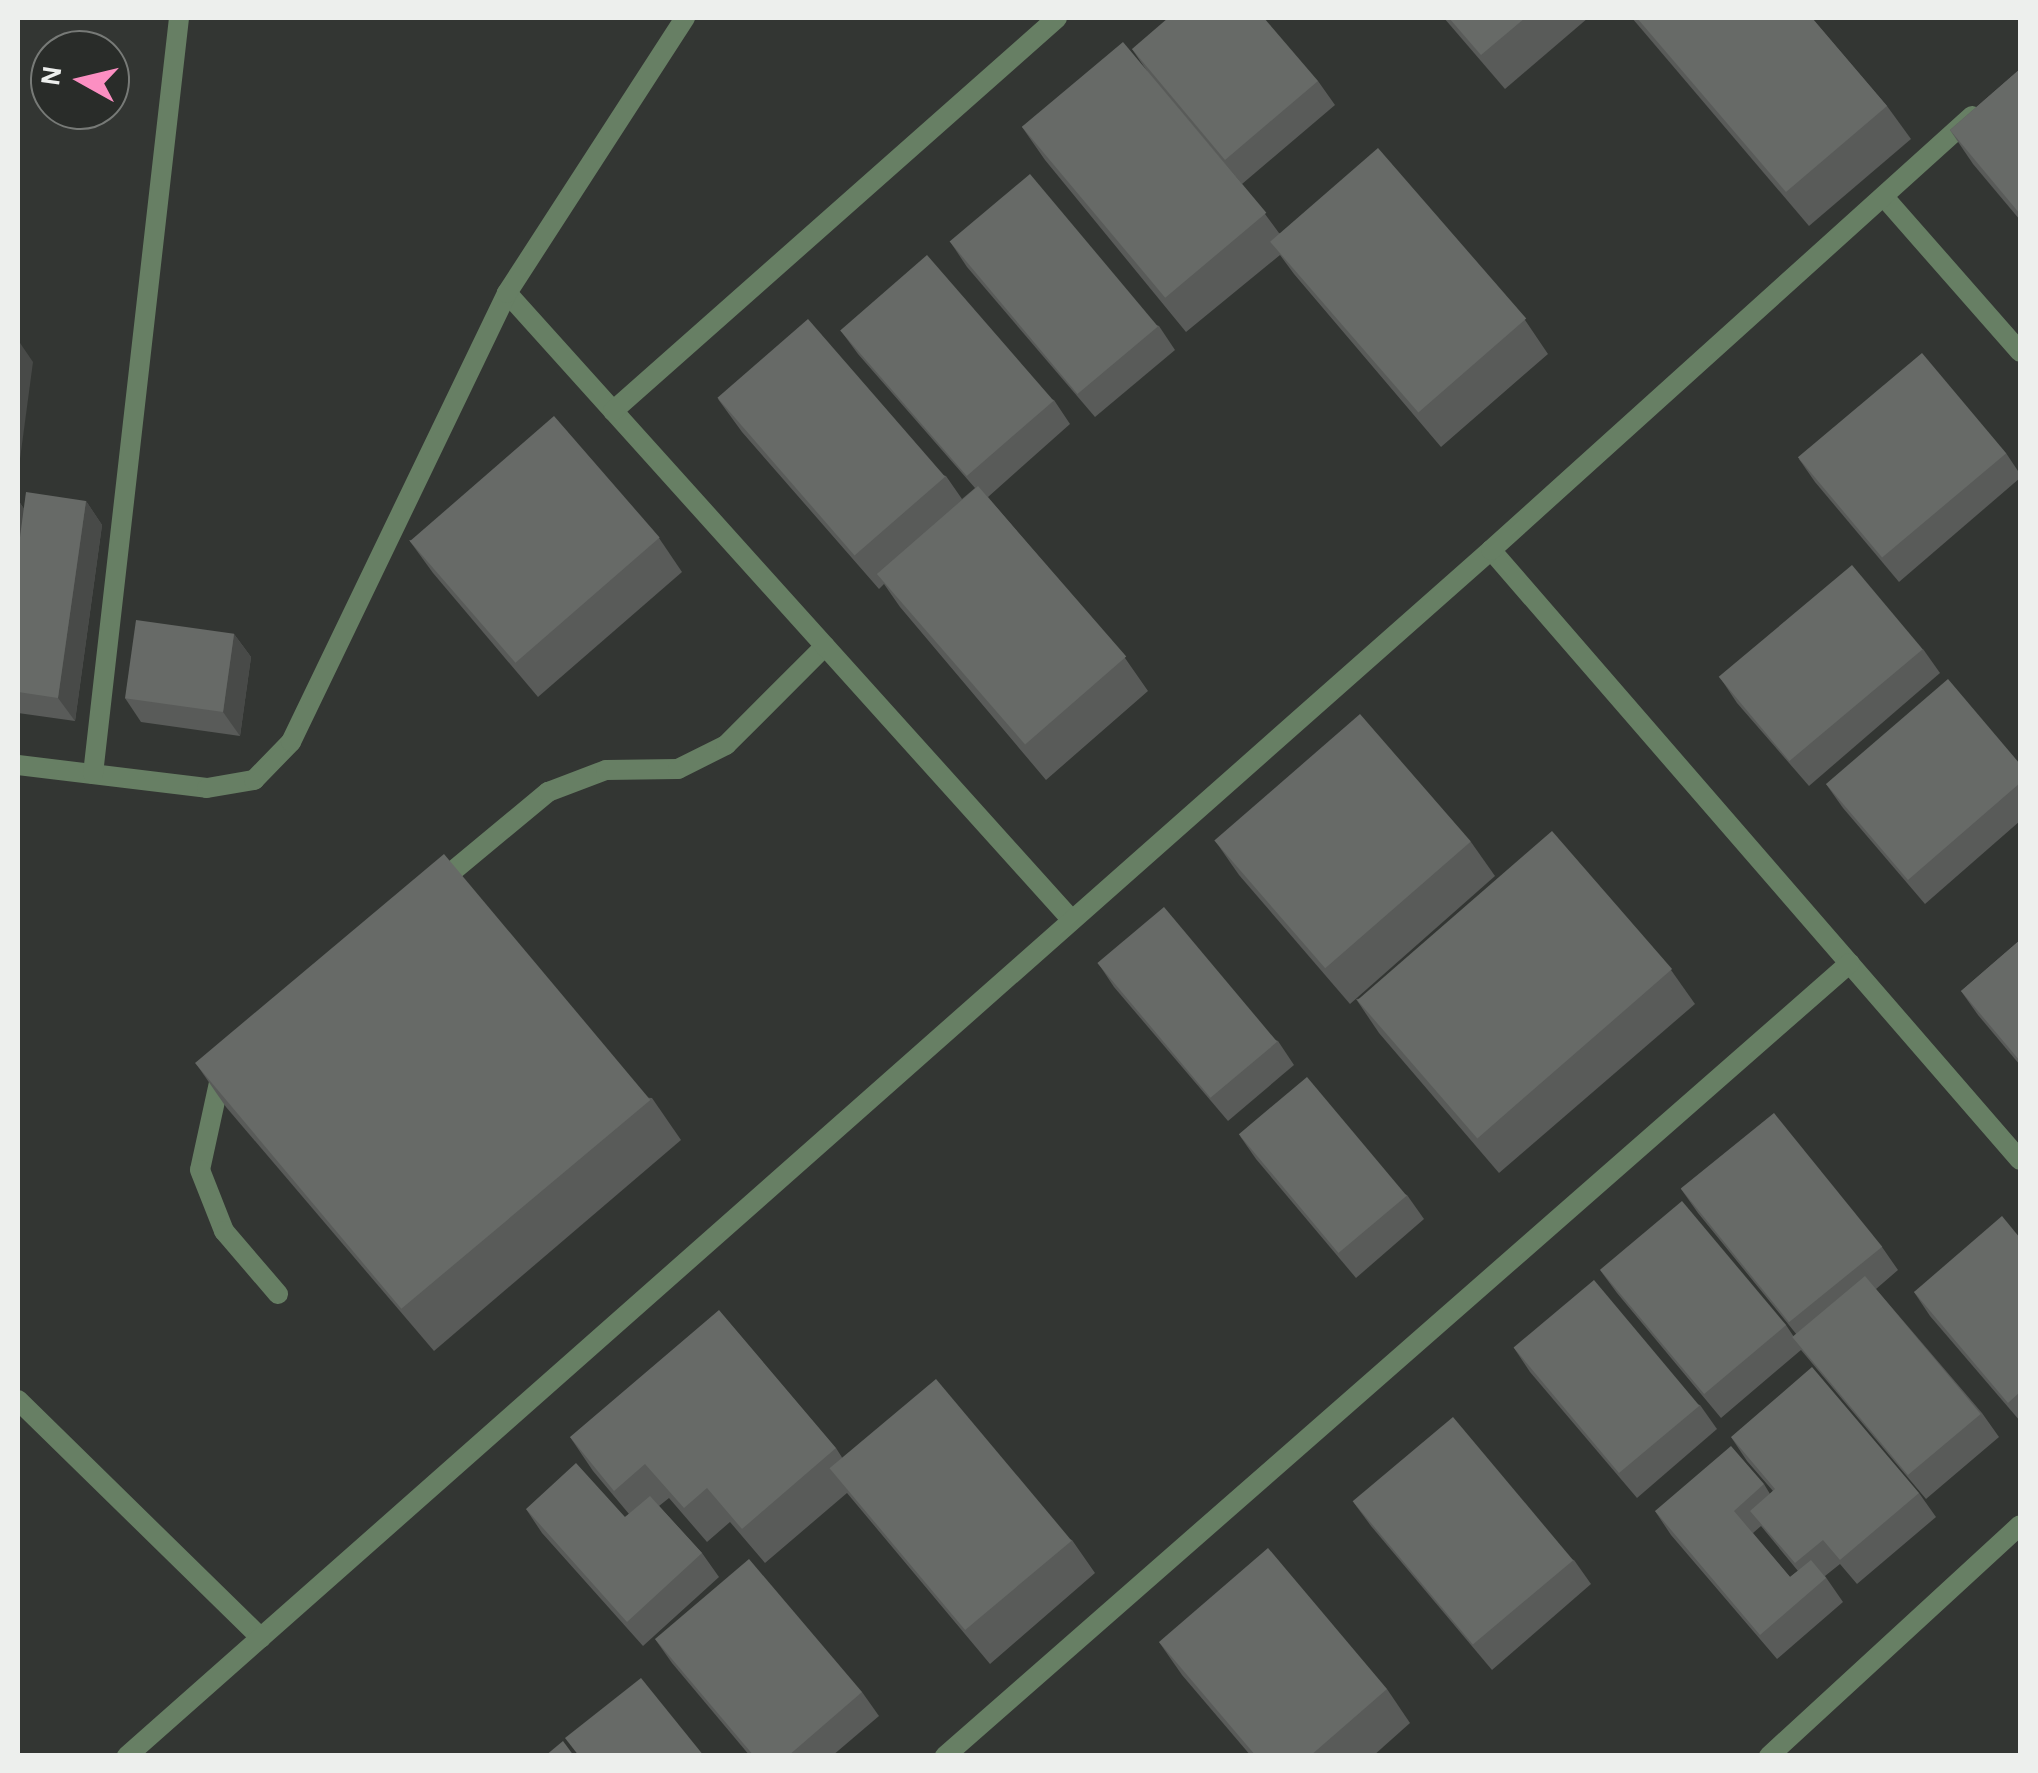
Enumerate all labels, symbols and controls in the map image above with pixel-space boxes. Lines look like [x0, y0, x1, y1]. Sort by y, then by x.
north arrow [30, 30, 130, 130]
text: N [37, 65, 67, 88]

